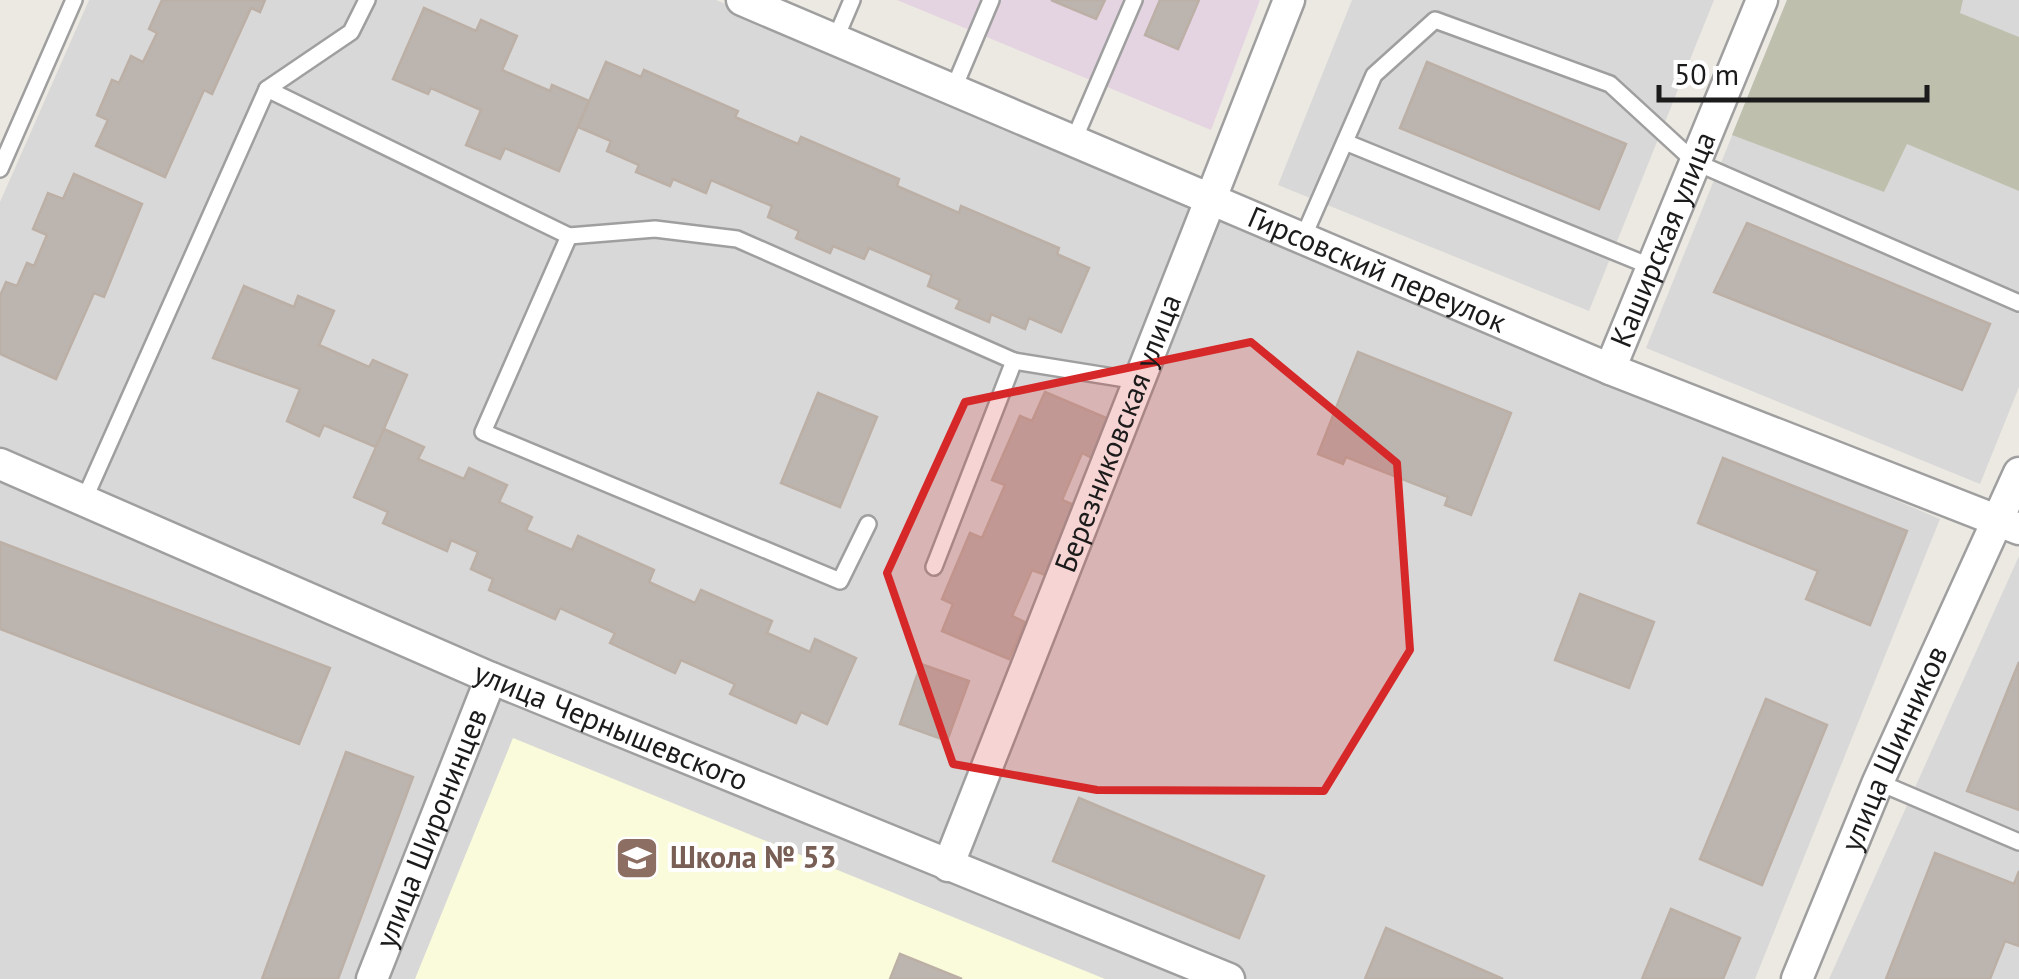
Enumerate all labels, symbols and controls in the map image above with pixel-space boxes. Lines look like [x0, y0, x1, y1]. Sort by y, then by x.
scale bar [1659, 40, 1926, 102]
text: 50 m [1674, 54, 1739, 93]
street label: Каширская улица [1600, 126, 1724, 352]
street label: Гирсовский переулок [1243, 197, 1513, 341]
street label: Березниковская улица [1045, 288, 1189, 577]
street label: улица Шинников [1831, 639, 1956, 857]
street label: улица Чернышевского [468, 652, 754, 799]
street label: улица Широнинцев [365, 702, 495, 953]
school or university icon: Школа № 53 [614, 835, 660, 881]
place label: Школа № 53 [670, 837, 837, 876]

